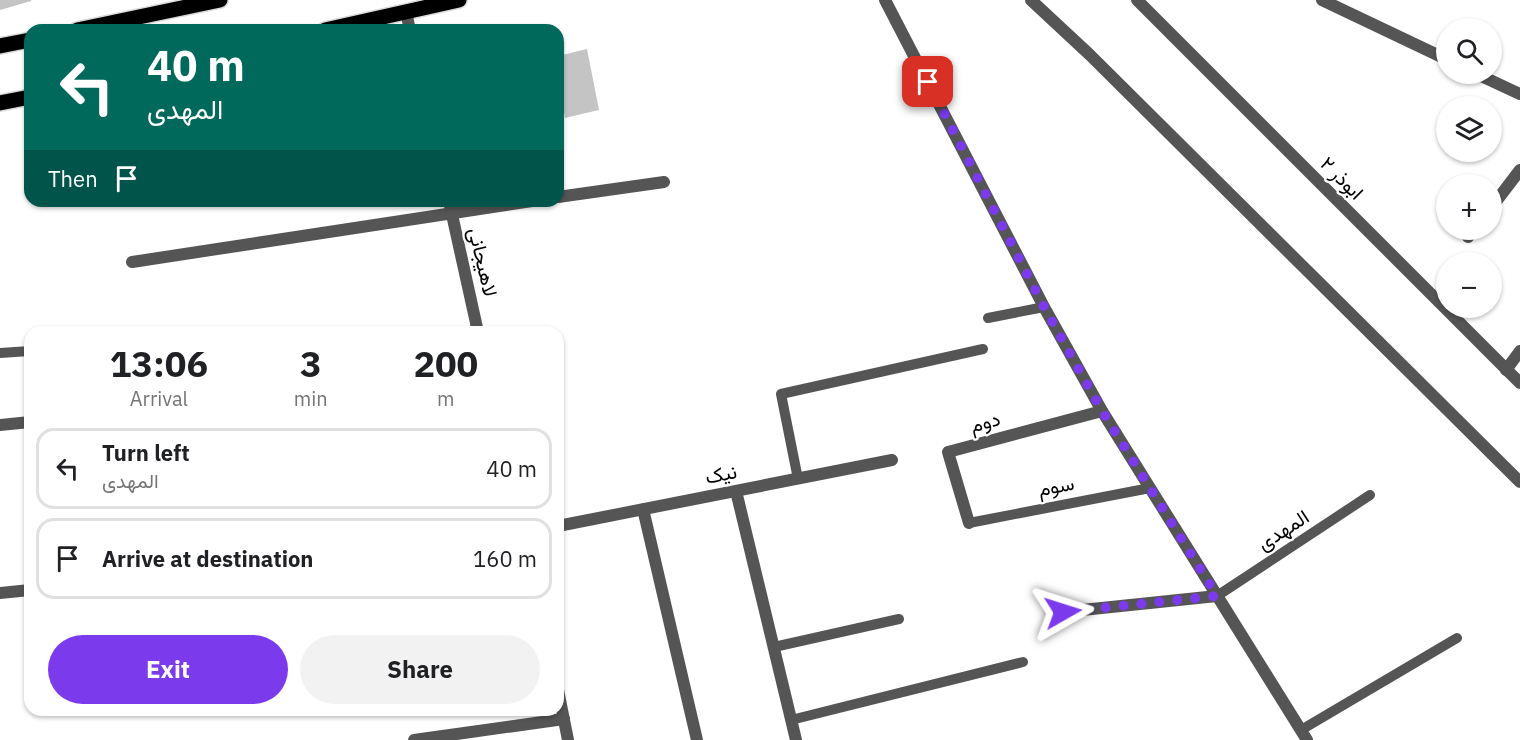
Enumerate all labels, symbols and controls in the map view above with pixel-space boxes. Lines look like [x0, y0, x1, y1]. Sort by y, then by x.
map controls [1436, 18, 1502, 318]
button: search [1436, 18, 1502, 84]
text: 40 m [147, 38, 245, 93]
icon: left [48, 48, 126, 126]
pin [902, 56, 953, 107]
icon: arrive [911, 65, 944, 98]
text: المهدی [147, 91, 223, 126]
button: layers [1436, 96, 1502, 162]
street label: ابوذر ۲ [1315, 150, 1370, 205]
icon: arrive [110, 162, 143, 195]
text: Then [48, 164, 98, 193]
button: + [1436, 174, 1502, 240]
street label: لاهیجانی [462, 225, 505, 299]
button: − [1436, 252, 1502, 318]
text: 13:06 [110, 340, 208, 387]
text: 3 [300, 340, 322, 387]
text: 200 [413, 340, 478, 387]
text: Arrival [130, 385, 188, 412]
text: min [294, 385, 328, 412]
text: m [437, 385, 455, 412]
street label: دوم [967, 405, 1003, 438]
text: Turn left [102, 438, 190, 467]
icon: left [51, 452, 84, 485]
text: 40 m [486, 454, 537, 483]
street label: نیک [703, 457, 739, 490]
text: المهدی [102, 467, 159, 494]
street label: سوم [1035, 469, 1076, 502]
street label: المهدی [1252, 503, 1314, 556]
icon: arrive [51, 542, 84, 575]
text: Arrive at destination [102, 544, 313, 573]
text: 160 m [473, 544, 537, 573]
position arrow [1031, 580, 1095, 644]
button: Exit [48, 635, 288, 704]
button: Share [300, 635, 540, 704]

